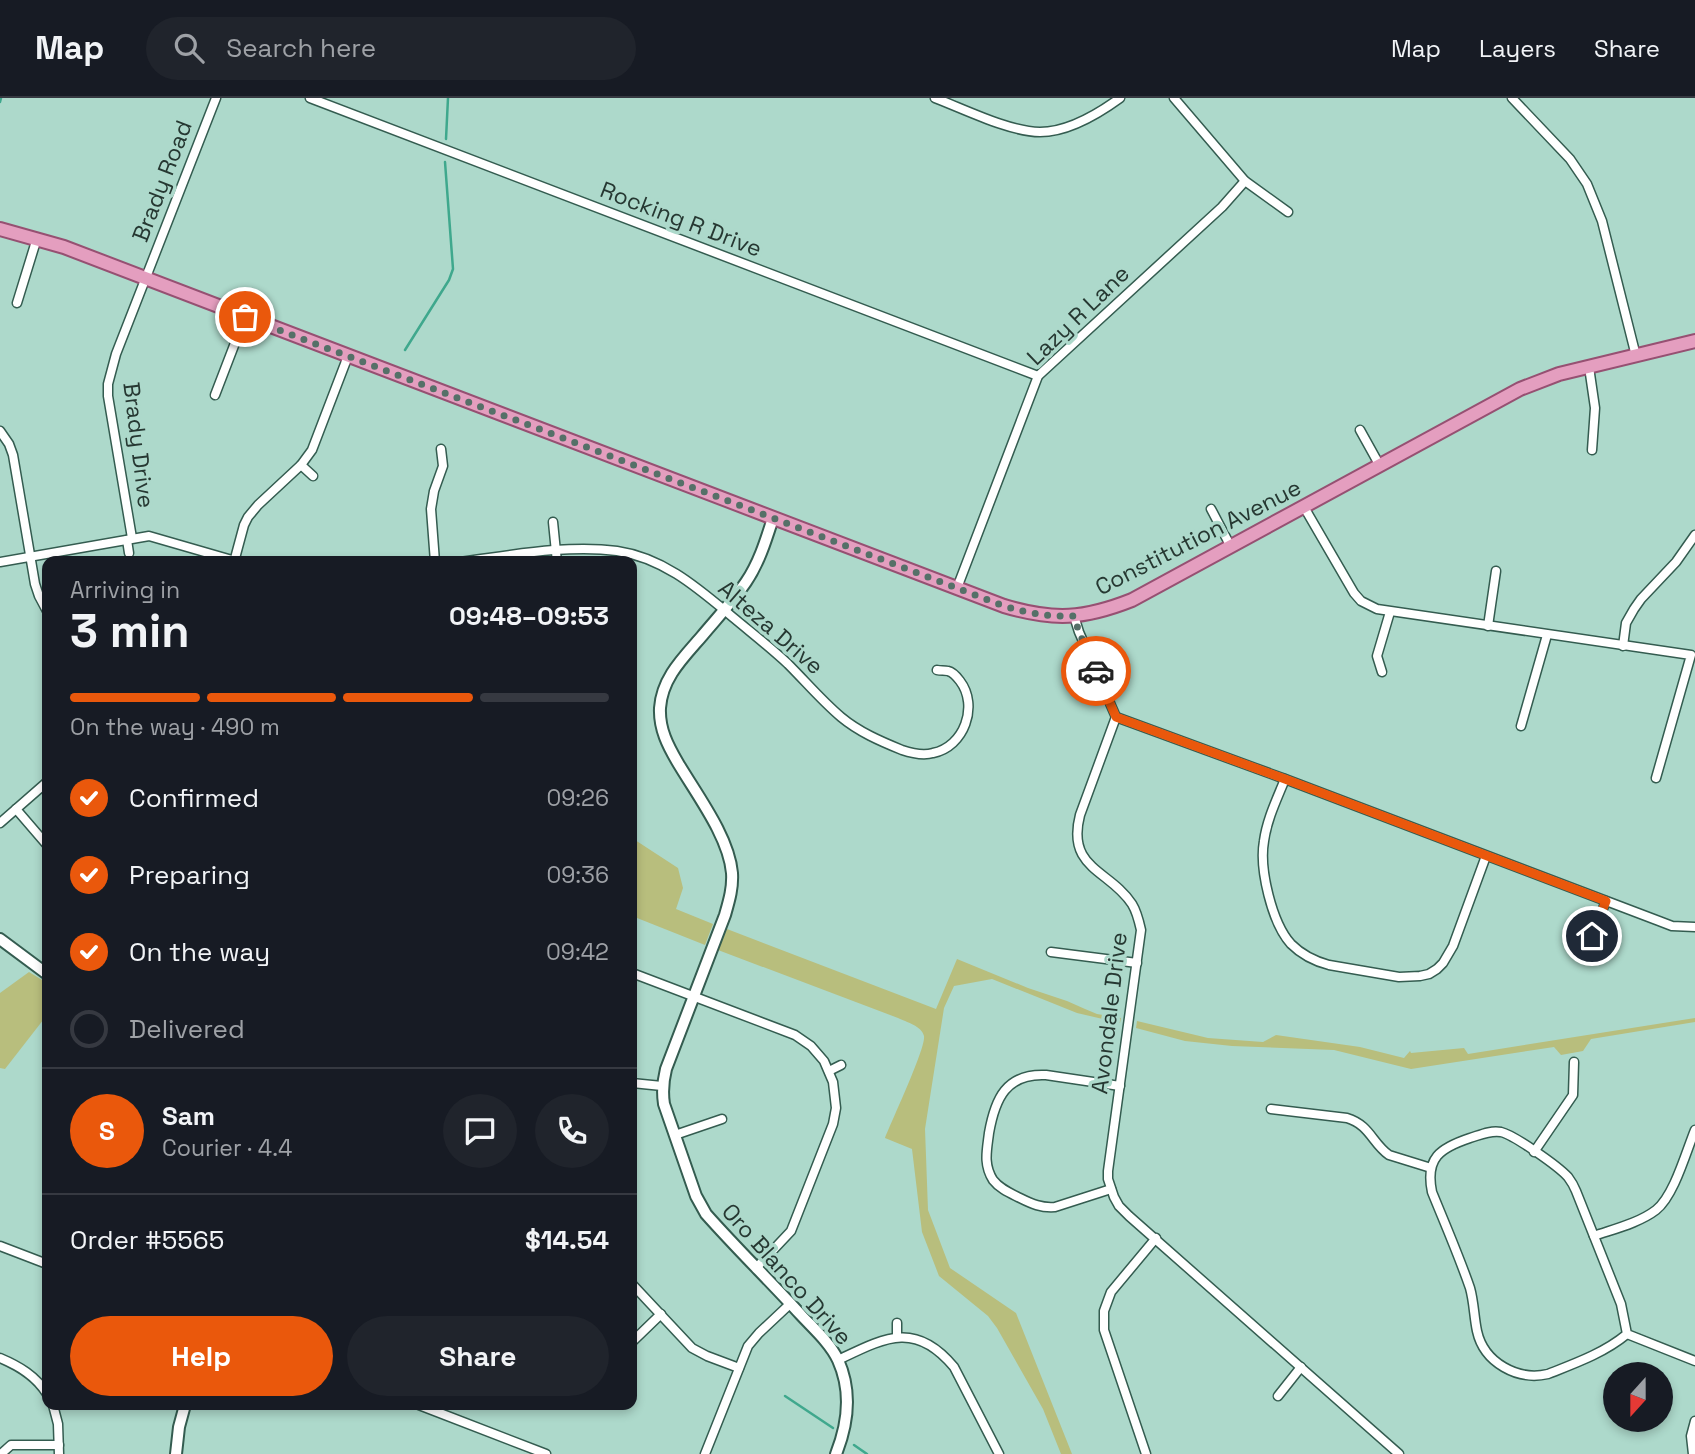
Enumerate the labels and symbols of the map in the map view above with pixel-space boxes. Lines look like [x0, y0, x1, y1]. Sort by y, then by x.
street label: Brady Road [125, 116, 199, 246]
street label: Rocking R Drive [596, 174, 766, 264]
street label: Lazy R Lane [1020, 258, 1136, 372]
pin [215, 287, 275, 347]
street label: Brady Drive [116, 380, 162, 510]
street label: Constitution Avenue [1090, 472, 1306, 602]
street label: Alteza Drive [712, 573, 830, 681]
courier [1061, 636, 1131, 706]
pin [1562, 906, 1622, 966]
street label: Avondale Drive [1084, 930, 1134, 1096]
street label: Oro Blanco Drive [715, 1197, 859, 1351]
north arrow [1603, 1362, 1673, 1432]

